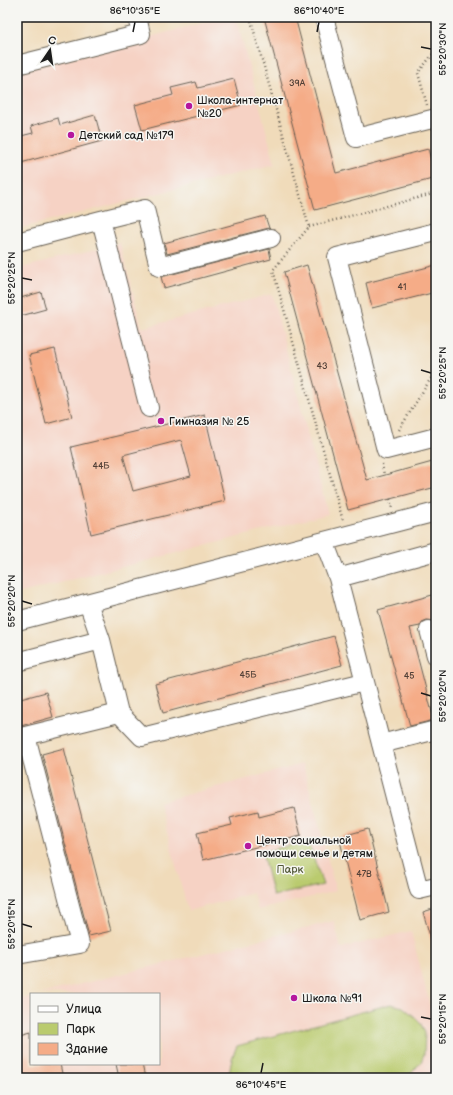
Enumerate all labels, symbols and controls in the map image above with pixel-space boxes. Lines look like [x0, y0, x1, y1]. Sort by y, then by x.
text: 86°10'35"E [110, 5, 161, 17]
text: 86°10'40"E [294, 5, 345, 17]
text: 55°20'30"N [437, 22, 449, 76]
north arrow [30, 30, 70, 70]
text: С [47, 34, 58, 48]
house number: 39А [289, 78, 306, 89]
place label: Школа-интернат №20 [197, 94, 283, 120]
marker: Школа-интернат №20 [184, 101, 194, 111]
place label: Детский сад №179 [79, 129, 174, 142]
marker: Детский сад №179 [66, 130, 76, 140]
text: 55°20'25"N [6, 252, 18, 304]
house number: 41 [398, 282, 406, 293]
text: 55°20'25"N [437, 347, 449, 399]
house number: 43 [316, 361, 328, 372]
place label: Гимназия № 25 [169, 415, 249, 428]
marker: Гимназия № 25 [156, 416, 166, 426]
house number: 44Б [92, 461, 110, 472]
text: 55°20'20"N [6, 575, 18, 628]
house number: 45Б [240, 670, 257, 681]
text: 55°20'20"N [437, 670, 449, 723]
house number: 45 [404, 671, 414, 682]
place label: Центр социальной помощи семье и детям [256, 834, 373, 860]
marker: Центр социальной помощи семье и детям [243, 841, 253, 851]
park label: Парк [277, 863, 304, 876]
house number: 47В [356, 869, 372, 880]
text: 55°20'15"N [6, 899, 18, 949]
place label: Школа №91 [302, 992, 362, 1005]
legend [30, 993, 160, 1065]
marker: Школа №91 [289, 993, 299, 1003]
text: 55°20'15"N [437, 994, 449, 1044]
text: Улица [66, 1002, 102, 1017]
text: Парк [66, 1022, 96, 1037]
text: Здание [66, 1042, 108, 1057]
text: 86°10'45"E [236, 1079, 287, 1091]

